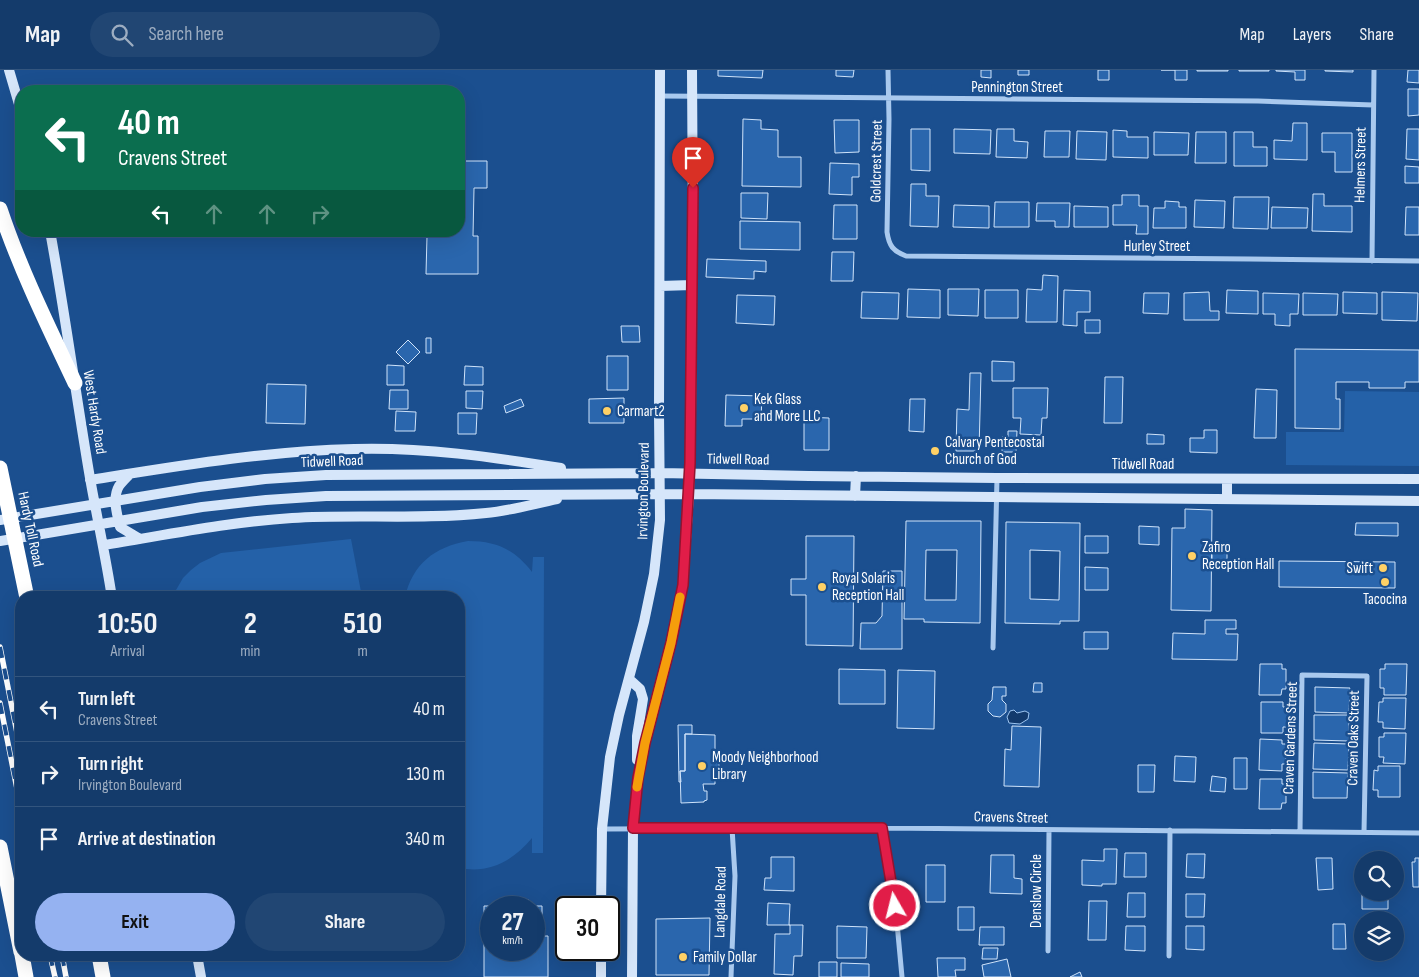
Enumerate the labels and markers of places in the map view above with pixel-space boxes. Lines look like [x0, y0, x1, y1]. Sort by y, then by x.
pin [672, 137, 714, 188]
place label: Kek Glass and More LLC [754, 390, 821, 426]
place label: Carmart2 [617, 402, 665, 421]
marker: Kek Glass and More LLC [738, 402, 750, 414]
marker: Carmart2 [601, 405, 613, 417]
place label: Calvary Pentecostal Church of God [945, 433, 1045, 469]
marker: Calvary Pentecostal Church of God [929, 445, 941, 457]
place label: Zafiro Reception Hall [1202, 538, 1274, 574]
marker: Zafiro Reception Hall [1186, 550, 1198, 562]
place label: Swift [1346, 559, 1373, 578]
marker: Swift [1377, 562, 1389, 574]
place label: Royal Solaris Reception Hall [832, 569, 904, 605]
marker: Tacocina [1379, 576, 1391, 588]
marker: Royal Solaris Reception Hall [816, 581, 828, 593]
place label: Tacocina [1363, 590, 1407, 609]
place label: Moody Neighborhood Library [712, 748, 819, 784]
marker: Moody Neighborhood Library [696, 760, 708, 772]
place label: Family Dollar [693, 948, 758, 967]
marker: Family Dollar [677, 951, 689, 963]

